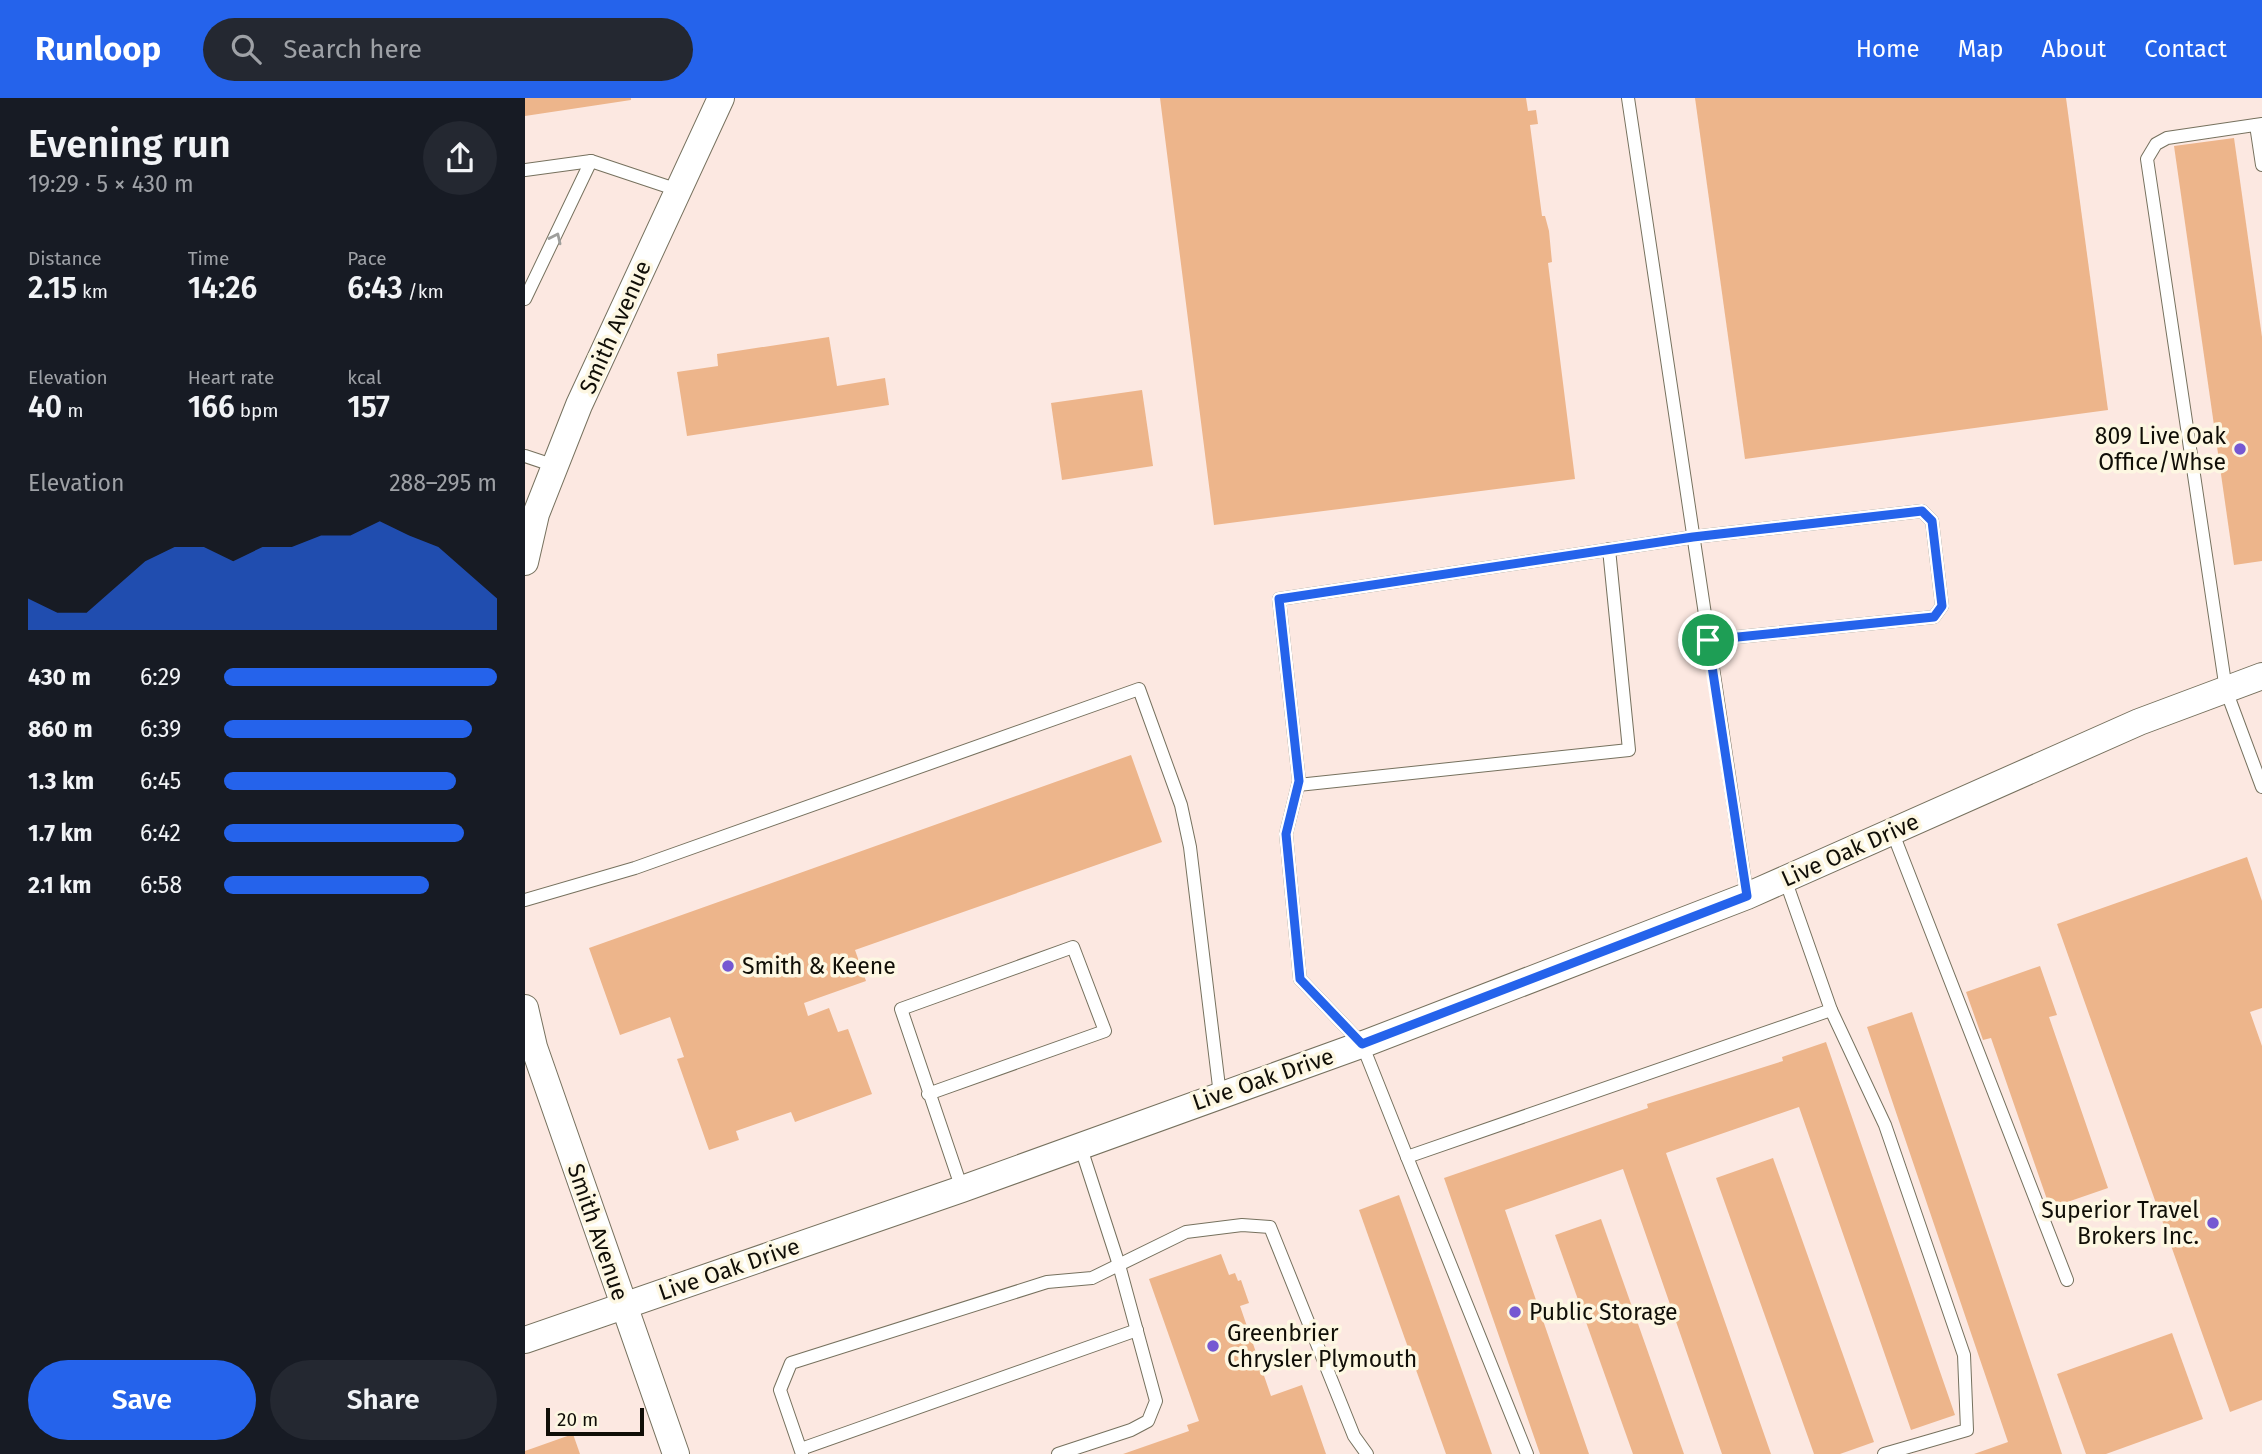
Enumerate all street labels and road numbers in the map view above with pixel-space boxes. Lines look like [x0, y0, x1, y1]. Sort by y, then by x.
street label: Smith Avenue [573, 256, 657, 398]
street label: Live Oak Drive [1777, 807, 1923, 893]
street label: Live Oak Drive [1189, 1042, 1337, 1116]
street label: Smith Avenue [561, 1160, 635, 1304]
street label: Live Oak Drive [655, 1232, 803, 1306]

